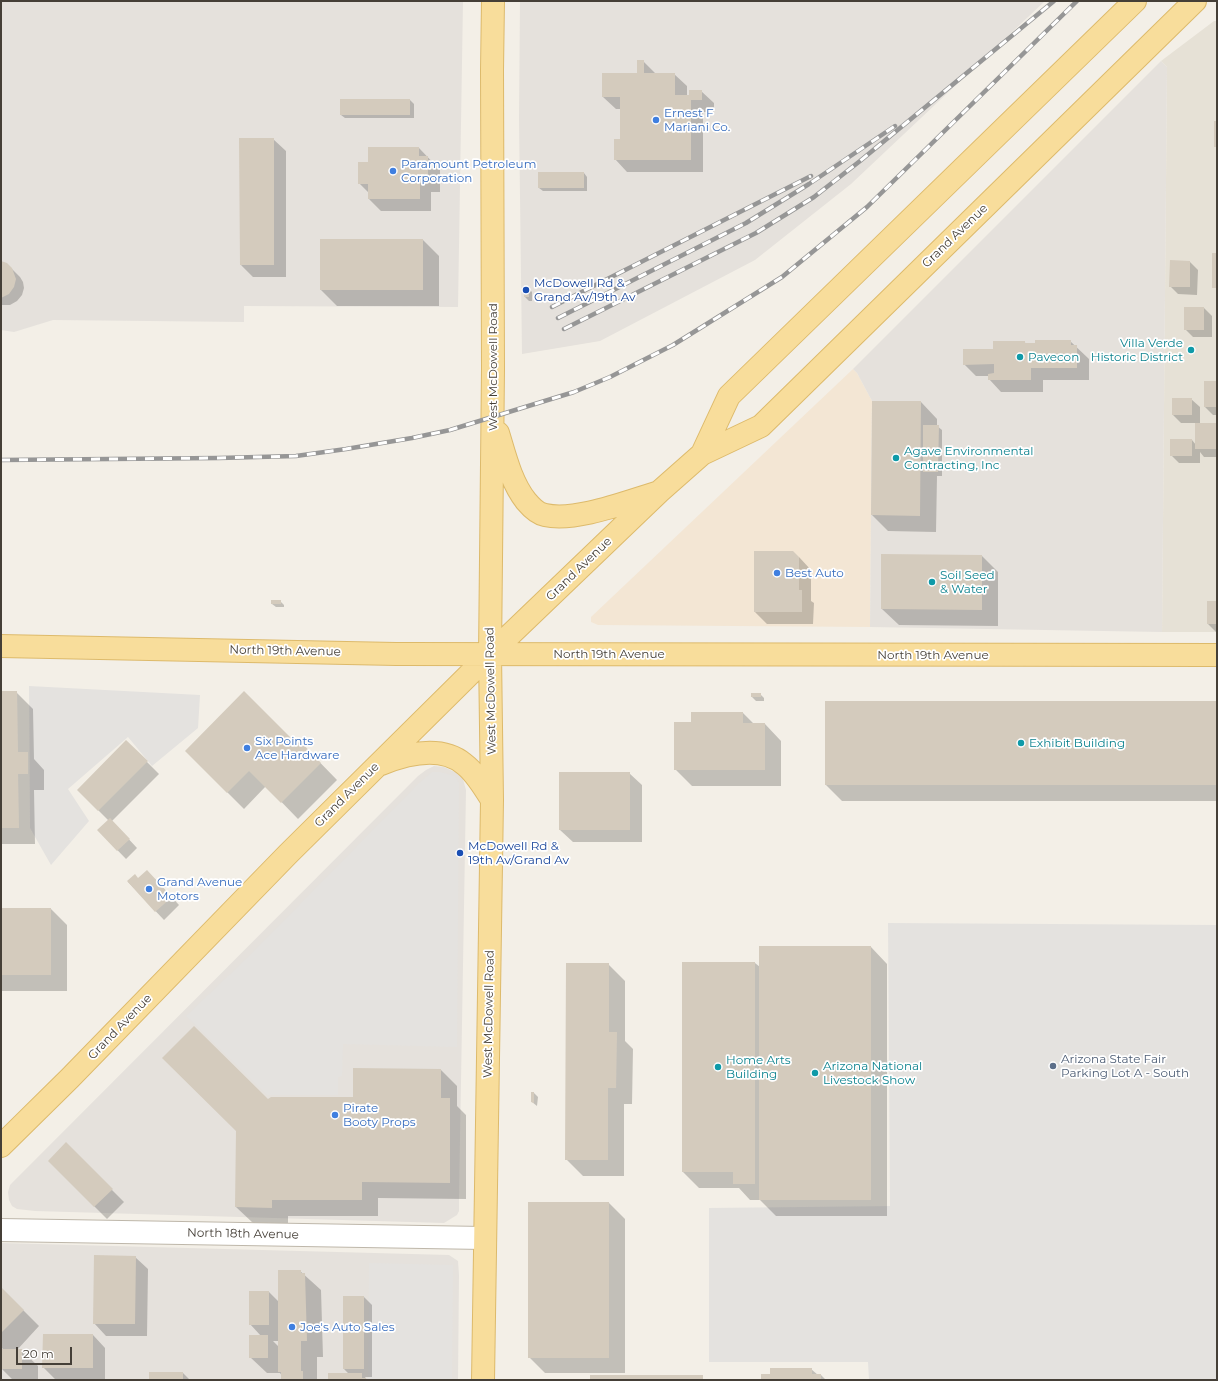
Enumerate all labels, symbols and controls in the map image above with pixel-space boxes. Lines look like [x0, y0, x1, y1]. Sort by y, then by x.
place label: Ernest F Mariani Co. [664, 106, 730, 134]
marker: Ernest F Mariani Co. [651, 115, 661, 125]
place label: Paramount Petroleum Corporation [401, 157, 536, 185]
marker: Paramount Petroleum Corporation [388, 166, 398, 176]
street label: Grand Avenue [919, 201, 991, 271]
place label: McDowell Rd & Grand Av/19th Av [534, 276, 636, 304]
marker: McDowell Rd & Grand Av/19th Av [521, 285, 531, 295]
street label: West McDowell Road [486, 303, 500, 431]
place label: Villa Verde Historic District [1091, 336, 1183, 364]
marker: Villa Verde Historic District [1186, 345, 1196, 355]
place label: Pavecon [1028, 350, 1079, 364]
marker: Pavecon [1015, 352, 1025, 362]
place label: Agave Environmental Contracting, Inc [904, 444, 1034, 472]
marker: Agave Environmental Contracting, Inc [891, 453, 901, 463]
street label: Grand Avenue [543, 534, 615, 604]
place label: Best Auto [785, 566, 844, 580]
marker: Best Auto [772, 568, 782, 578]
place label: Soil Seed & Water [940, 568, 995, 596]
marker: Soil Seed & Water [927, 577, 937, 587]
street label: West McDowell Road [483, 627, 499, 755]
street label: North 19th Avenue [229, 643, 341, 659]
street label: North 19th Avenue [553, 647, 665, 661]
street label: North 19th Avenue [877, 648, 989, 662]
place label: Six Points Ace Hardware [255, 734, 340, 762]
place label: Exhibit Building [1029, 736, 1125, 750]
marker: Exhibit Building [1016, 738, 1026, 748]
marker: Six Points Ace Hardware [242, 743, 252, 753]
street label: Grand Avenue [312, 760, 382, 830]
place label: McDowell Rd & 19th Av/Grand Av [468, 839, 569, 867]
marker: McDowell Rd & 19th Av/Grand Av [455, 848, 465, 858]
place label: Grand Avenue Motors [157, 875, 242, 903]
marker: Grand Avenue Motors [144, 884, 154, 894]
street label: West McDowell Road [481, 950, 497, 1078]
street label: Grand Avenue [85, 991, 155, 1063]
place label: Arizona State Fair Parking Lot A - South [1061, 1052, 1189, 1080]
place label: Home Arts Building [726, 1053, 791, 1081]
place label: Arizona National Livestock Show [823, 1059, 922, 1087]
marker: Arizona State Fair Parking Lot A - South [1048, 1061, 1058, 1071]
marker: Home Arts Building [713, 1062, 723, 1072]
marker: Arizona National Livestock Show [810, 1068, 820, 1078]
place label: Pirate Booty Props [343, 1101, 416, 1129]
marker: Pirate Booty Props [330, 1110, 340, 1120]
street label: North 18th Avenue [187, 1226, 299, 1242]
place label: Joe's Auto Sales [300, 1320, 395, 1334]
marker: Joe's Auto Sales [287, 1322, 297, 1332]
scale bar [18, 1339, 74, 1365]
text: 20 m [23, 1346, 54, 1361]

